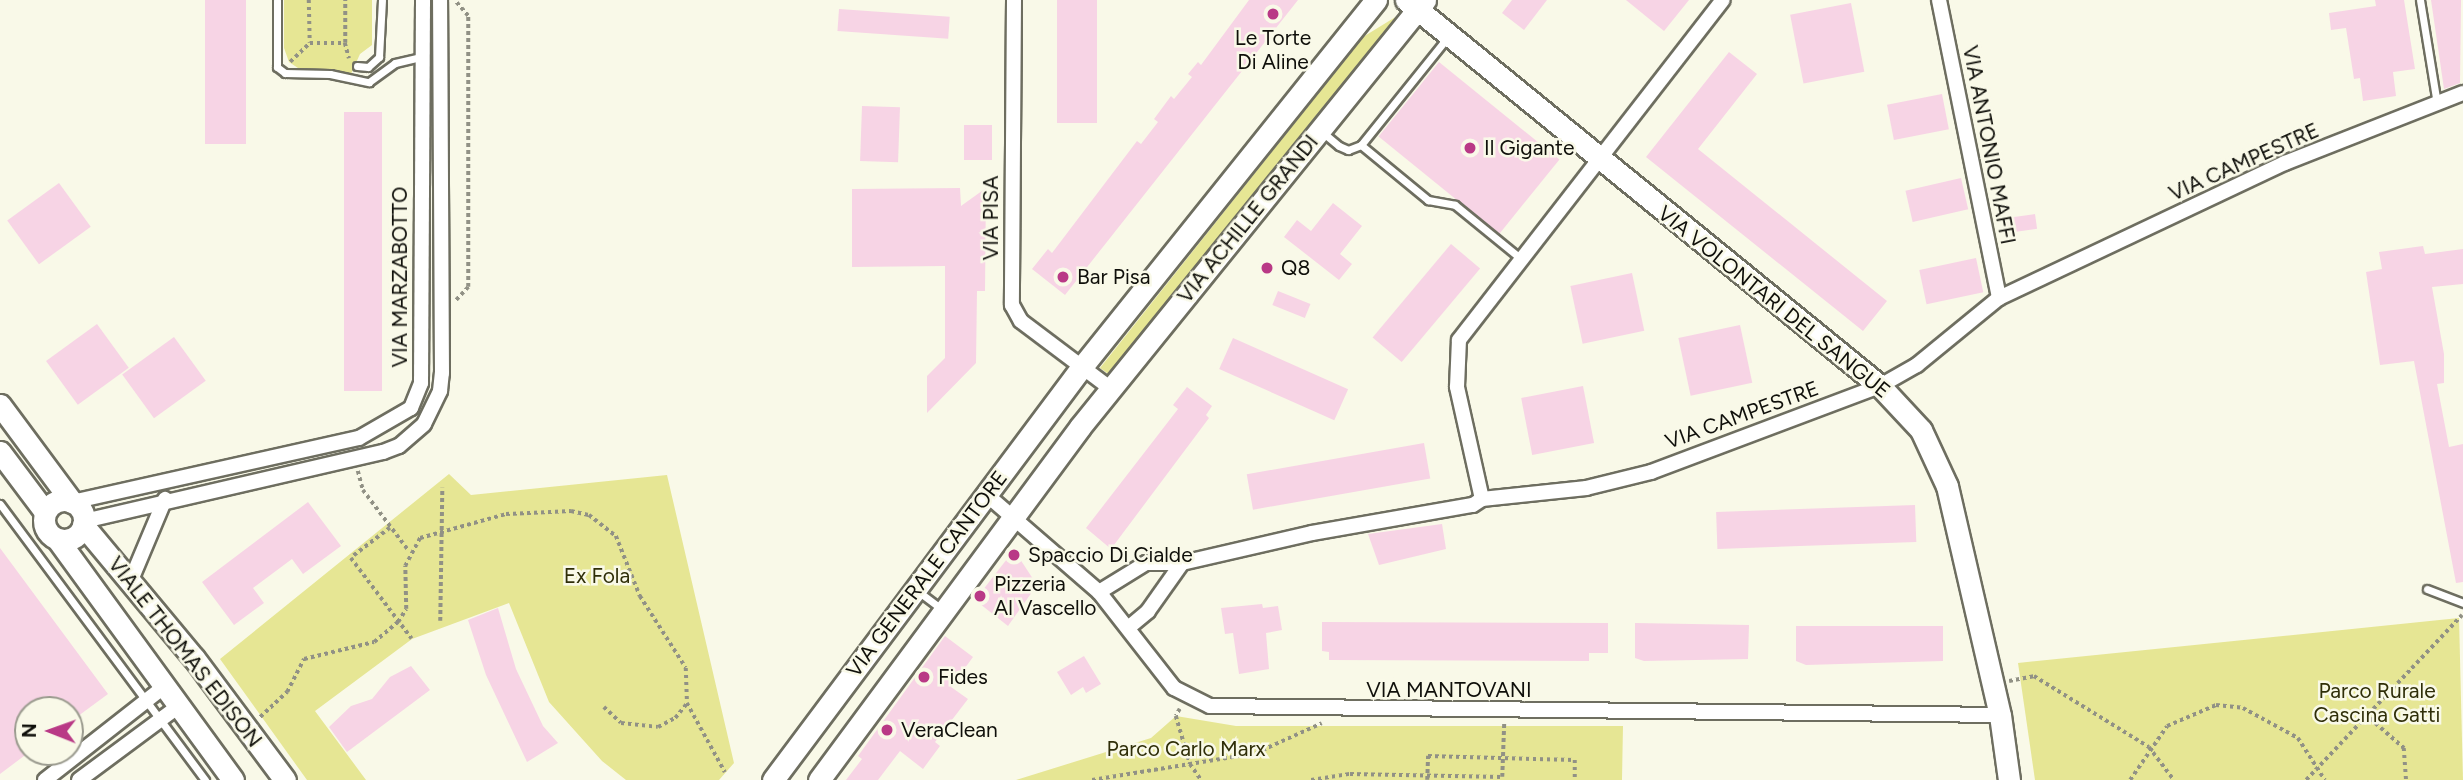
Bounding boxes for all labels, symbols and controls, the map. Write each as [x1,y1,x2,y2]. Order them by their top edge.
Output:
marker: Le Torte Di Aline [1265,6,1281,22]
place label: Le Torte Di Aline [1235,25,1311,75]
street label: VIA ANTONIO MAFFI [1957,43,2021,247]
street label: VIA CAMPESTRE [2165,118,2323,206]
street label: VIA ACHILLE GRANDI [1172,130,1324,308]
place label: Il Gigante [1484,135,1574,161]
marker: Il Gigante [1462,140,1478,156]
street label: VIA PISA [978,176,1004,260]
street label: VIA MARZABOTTO [387,187,413,367]
street label: VIA VOLONTARI DEL SANGUE [1653,200,1895,404]
place label: Q8 [1281,255,1310,281]
marker: Q8 [1259,260,1275,276]
place label: Bar Pisa [1077,264,1150,290]
marker: Bar Pisa [1055,269,1071,285]
street label: VIA CAMPESTRE [1662,376,1822,454]
street label: VIA GENERALE CANTORE [841,466,1013,682]
place label: Spaccio Di Cialde [1028,542,1193,568]
marker: Spaccio Di Cialde [1006,547,1022,563]
street label: VIALE THOMAS EDISON [103,552,267,752]
park label: Ex Fola [564,563,630,589]
place label: Pizzeria Al Vascello [994,571,1096,621]
marker: Pizzeria Al Vascello [972,588,988,604]
place label: Fides [938,664,988,690]
marker: Fides [916,669,932,685]
street label: VIA MANTOVANI [1366,677,1532,703]
park label: Parco Rurale Cascina Gatti [2314,678,2440,728]
north arrow [14,696,84,766]
place label: VeraClean [901,717,998,743]
marker: VeraClean [879,722,895,738]
text: N [18,723,41,738]
park label: Parco Carlo Marx [1107,736,1265,762]

